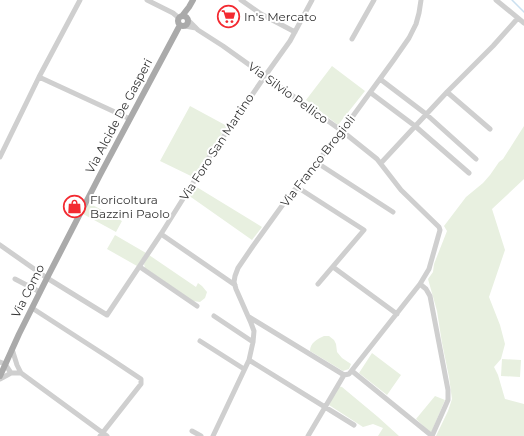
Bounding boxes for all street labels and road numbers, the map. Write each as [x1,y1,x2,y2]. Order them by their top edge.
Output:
street label: Via Alcide De Gasperi [82,56,155,176]
street label: Via Silvio Pellico [245,58,331,127]
street label: Via Foro San Martino [176,90,257,203]
street label: Via Franco Brogioli [277,112,358,210]
street label: Via Como [8,262,47,320]

